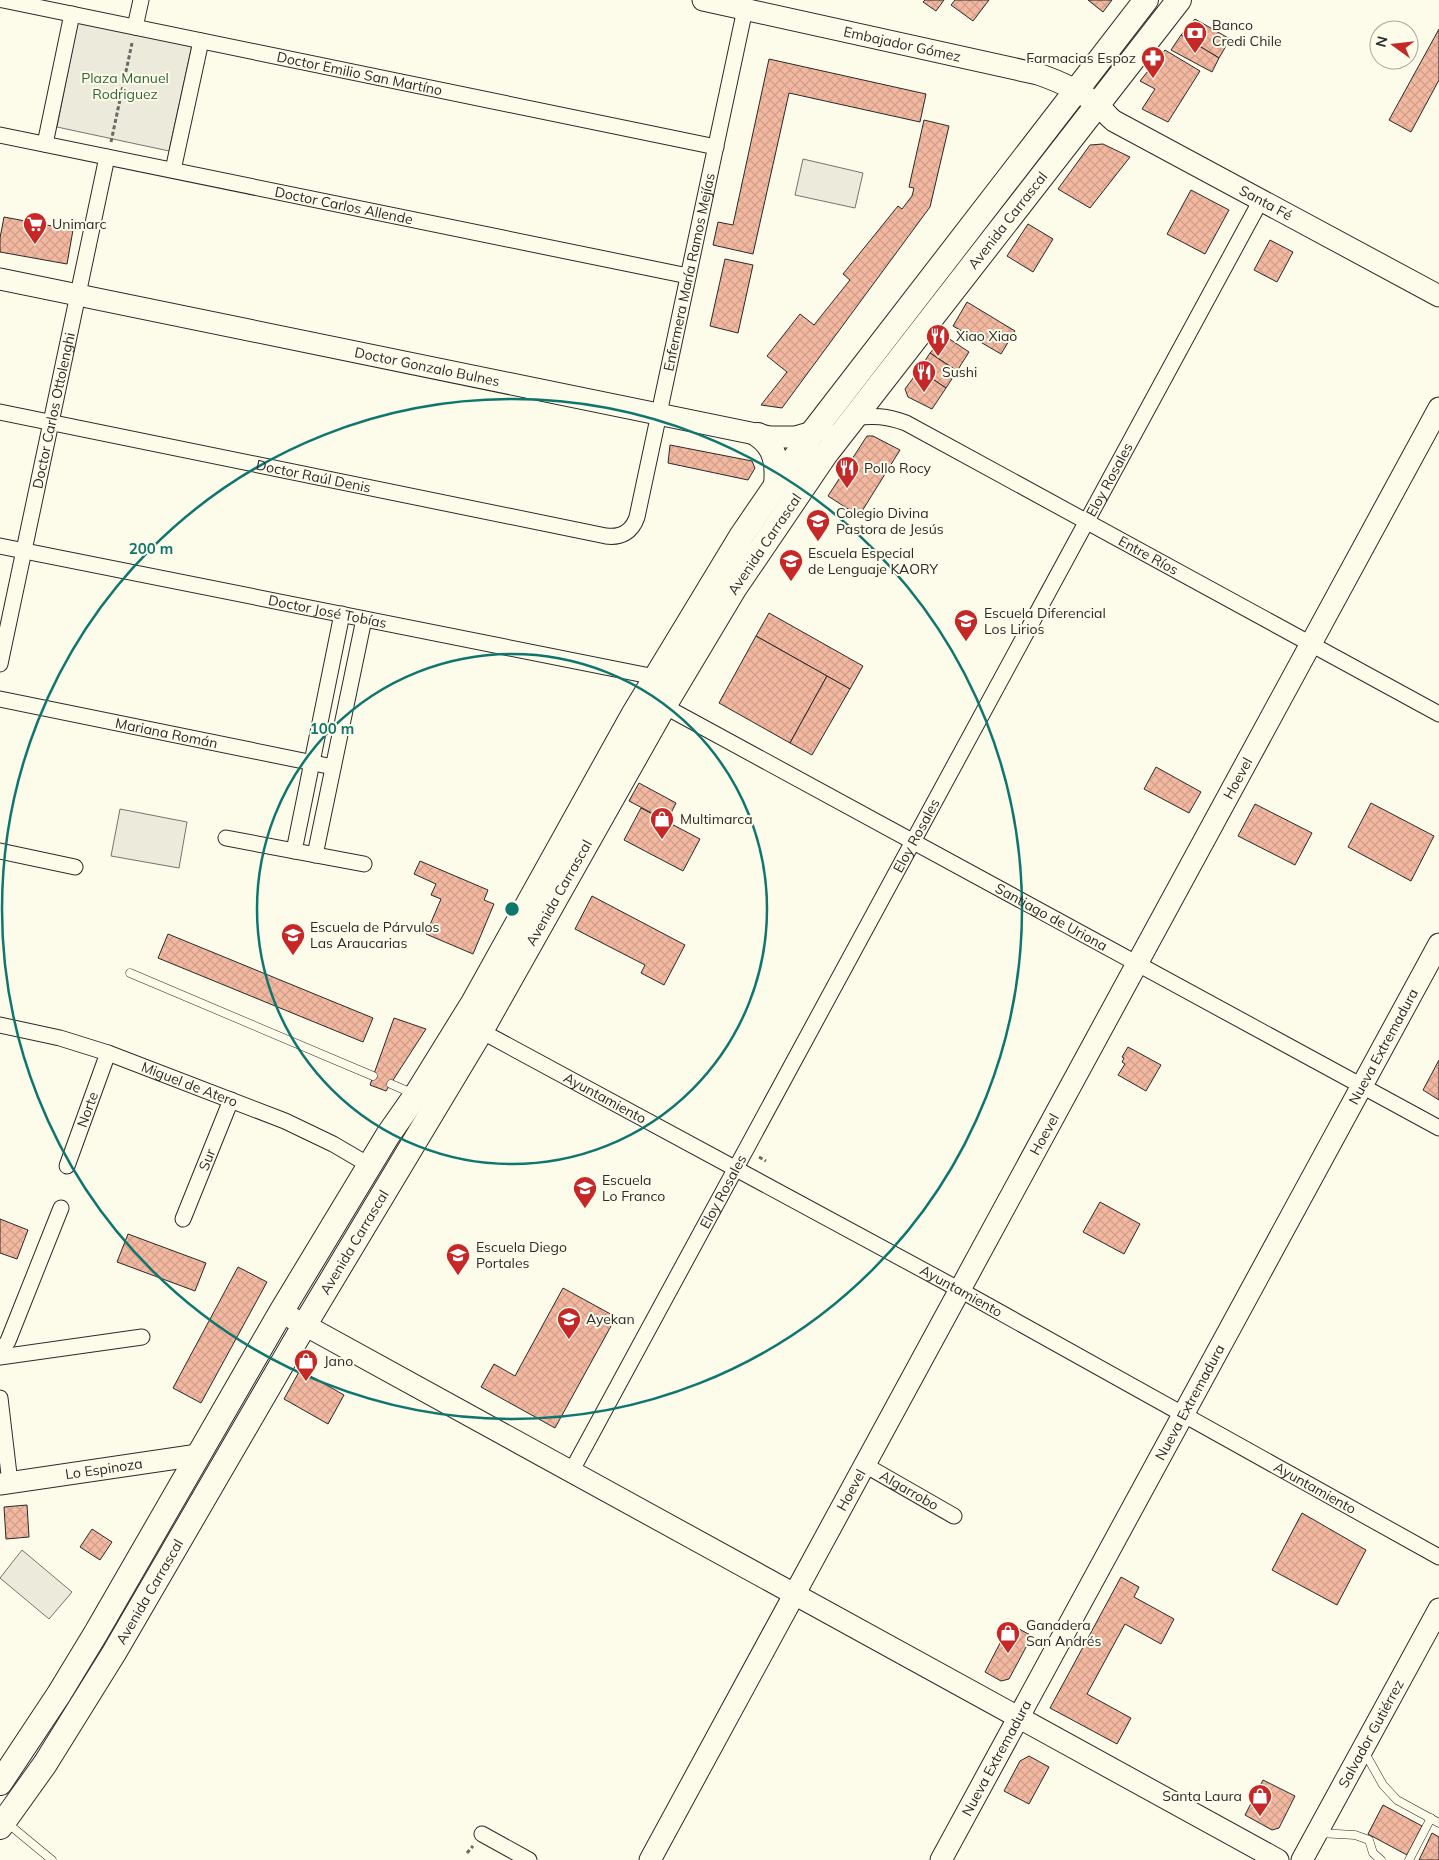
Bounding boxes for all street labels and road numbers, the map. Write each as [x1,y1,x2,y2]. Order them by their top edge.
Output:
street label: Embajador Gómez [842,22,963,66]
street label: Doctor Emilio San Martíno [275,48,444,99]
street label: Avenida Carrascal [964,168,1051,273]
street label: Enfermera María Ramos Mejías [659,171,719,373]
street label: Santa Fé [1236,181,1295,224]
street label: Doctor Carlos Allende [273,183,415,228]
street label: Doctor Carlos Ottolenghi [28,331,79,490]
street label: Doctor Gonzalo Bulnes [353,343,501,390]
street label: Eloy Rosales [1082,440,1137,520]
street label: Doctor Raúl Denis [255,456,373,497]
street label: Avenida Carrascal [724,490,805,598]
street label: Entre Ríos [1115,532,1182,579]
street label: Doctor José Tobías [267,591,388,632]
street label: Mariana Román [114,714,219,752]
street label: Hoevel [1219,754,1256,802]
street label: Eloy Rosales [889,795,944,876]
street label: Avenida Carrascal [522,837,596,949]
street label: Santiago de Uriona [992,879,1111,955]
street label: Nueva Extremadura [1345,985,1422,1108]
street label: Miguel de Atero [139,1058,240,1111]
street label: Ayuntamiento [561,1068,649,1128]
street label: Norte [73,1089,102,1130]
street label: Hoevel [1026,1110,1063,1158]
street label: Sur [194,1145,220,1173]
street label: Eloy Rosales [696,1151,750,1232]
street label: Avenida Carrascal [316,1187,393,1298]
street label: Ayuntamiento [917,1261,1006,1321]
street label: Nueva Extremadura [1151,1341,1229,1463]
street label: Lo Espinoza [64,1454,144,1483]
street label: Ayuntamiento [1271,1458,1359,1518]
street label: Hoevel [832,1466,870,1514]
street label: Algarrobo [877,1466,942,1514]
street label: Avenida Carrascal [112,1536,187,1648]
street label: Salvador Gutiérrez [1334,1676,1408,1791]
street label: Nueva Extremadura [958,1697,1035,1819]

